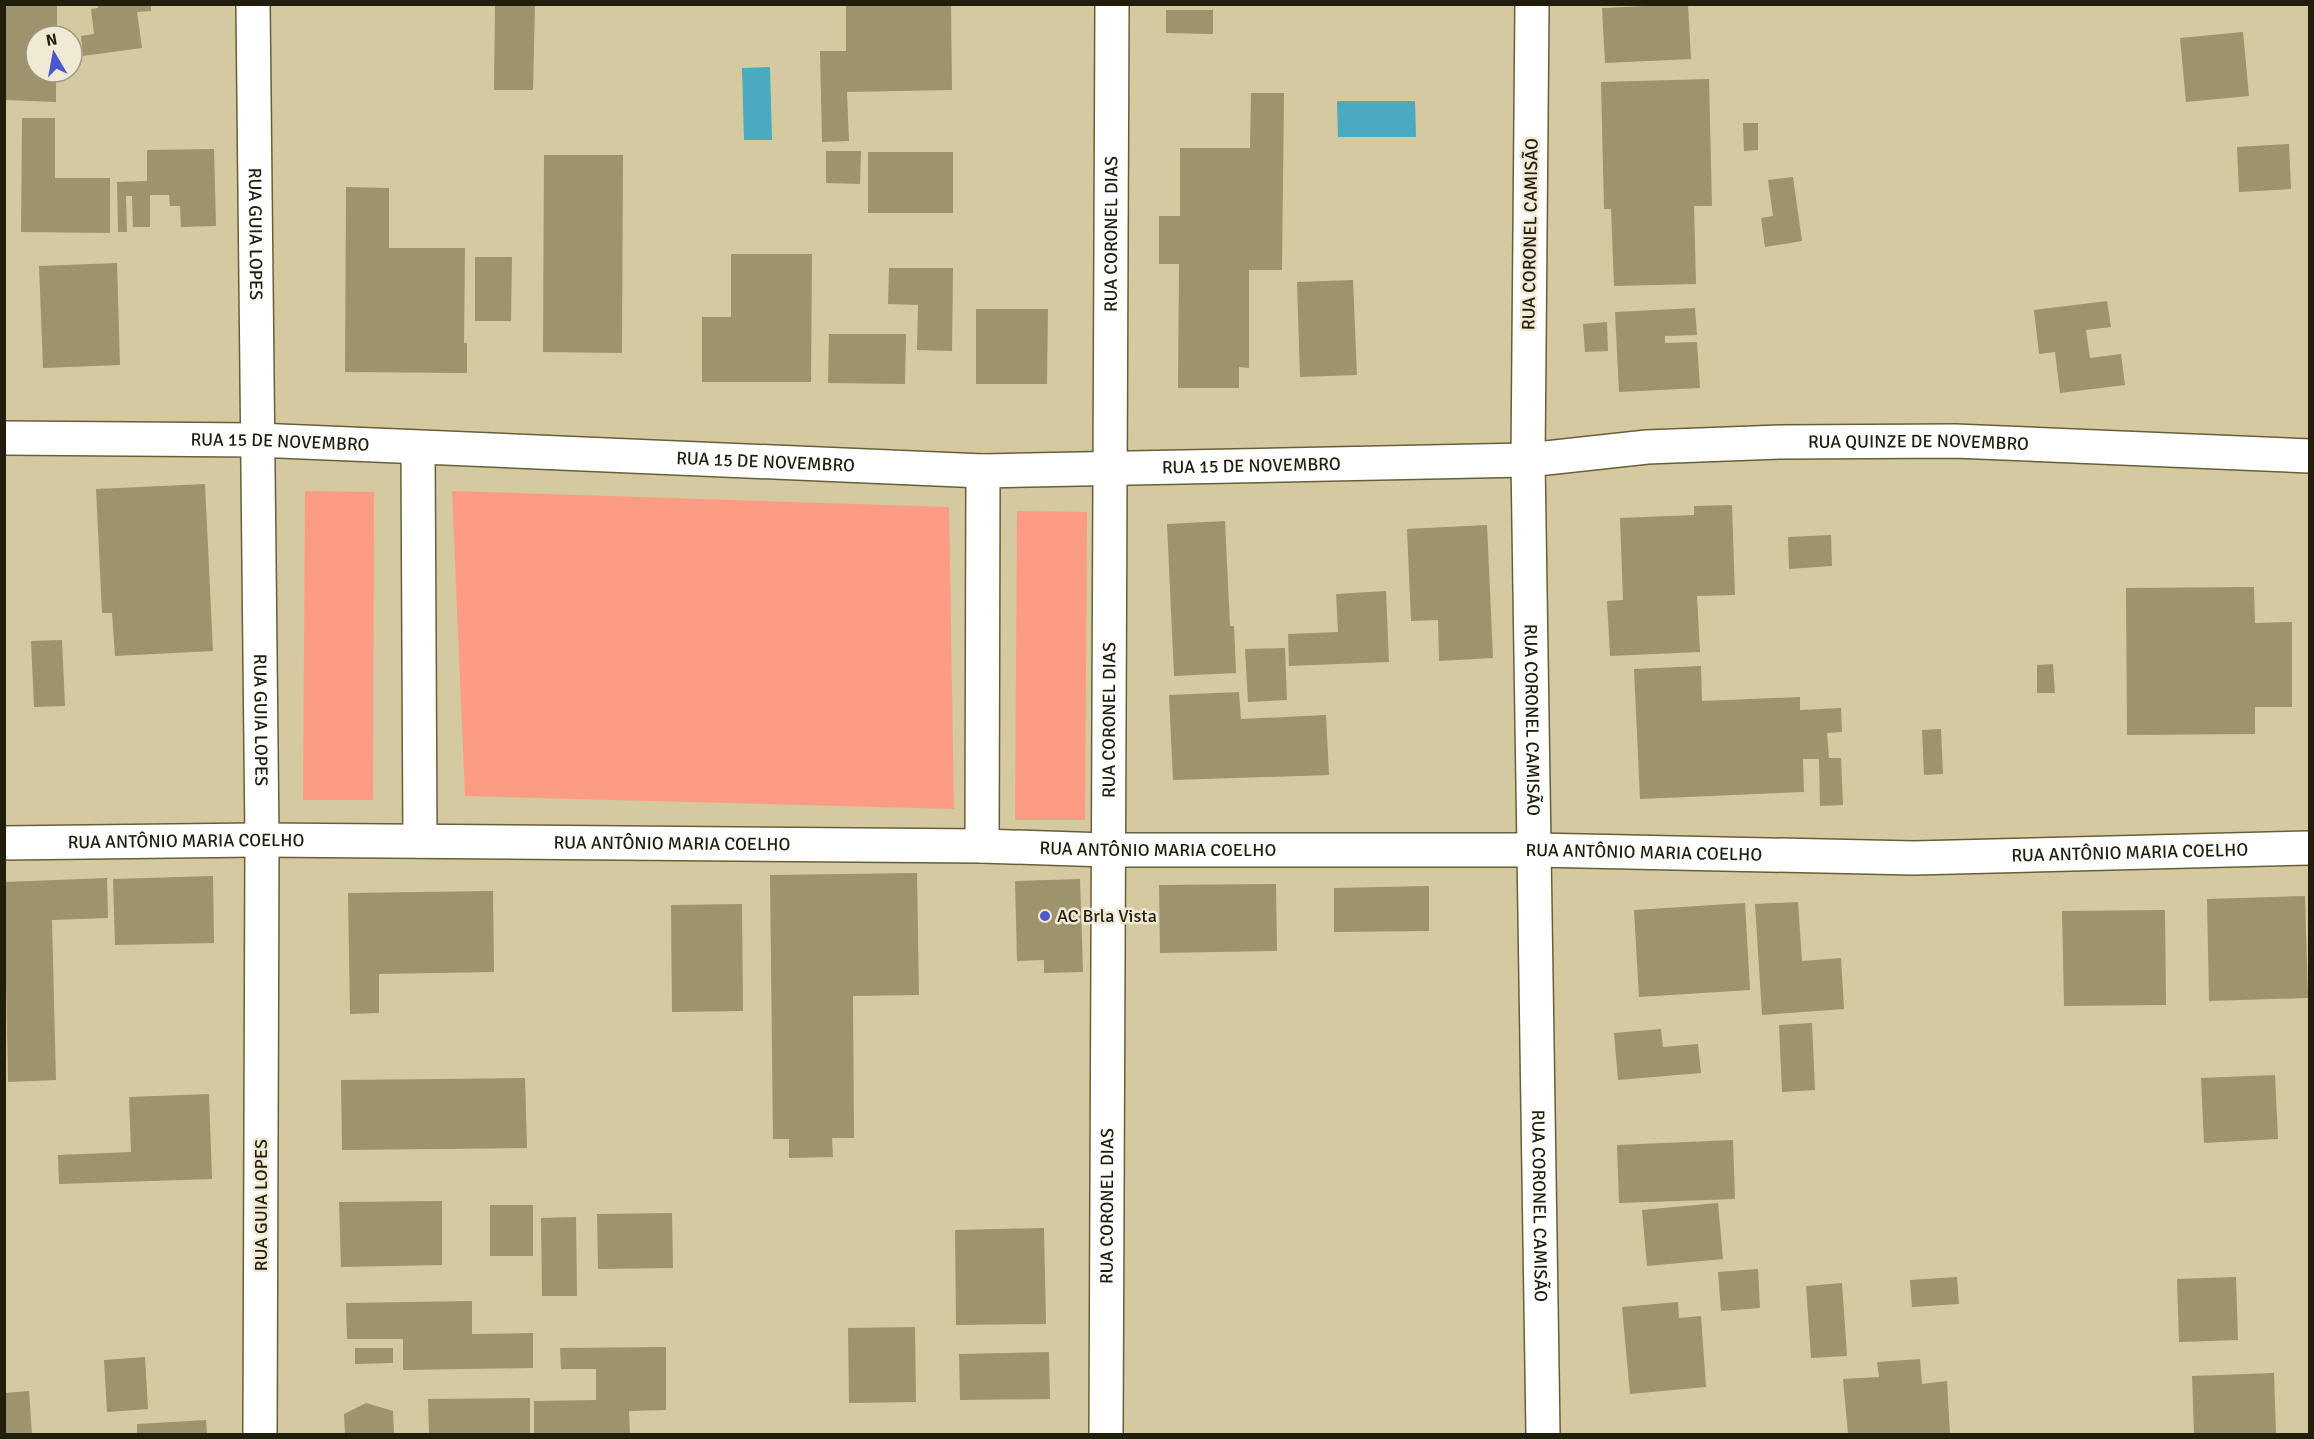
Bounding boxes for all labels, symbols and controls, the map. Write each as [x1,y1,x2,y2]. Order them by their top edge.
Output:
north arrow [24,24,84,84]
text: N [44,29,59,51]
street label: RUA CORONEL CAMISÃO [1517,138,1543,330]
street label: RUA CORONEL DIAS [1100,156,1122,312]
street label: RUA GUIA LOPES [244,168,267,300]
street label: RUA 15 DE NOVEMBRO [191,428,370,456]
street label: RUA QUINZE DE NOVEMBRO [1808,430,2029,455]
street label: RUA 15 DE NOVEMBRO [676,447,855,477]
street label: RUA 15 DE NOVEMBRO [1162,453,1341,478]
street label: RUA CORONEL CAMISÃO [1520,624,1544,816]
street label: RUA CORONEL DIAS [1098,642,1120,798]
street label: RUA GUIA LOPES [249,654,272,786]
street label: RUA ANTÔNIO MARIA COELHO [67,829,304,853]
street label: RUA ANTÔNIO MARIA COELHO [553,831,790,855]
street label: RUA ANTÔNIO MARIA COELHO [1039,837,1276,861]
street label: RUA ANTÔNIO MARIA COELHO [1525,839,1762,866]
street label: RUA ANTÔNIO MARIA COELHO [2011,839,2248,867]
place label: AC Brla Vista [1057,905,1157,927]
marker: AC Brla Vista [1038,909,1052,923]
street label: RUA CORONEL CAMISÃO [1527,1110,1552,1302]
street label: RUA CORONEL DIAS [1096,1128,1118,1284]
street label: RUA GUIA LOPES [250,1139,272,1271]

